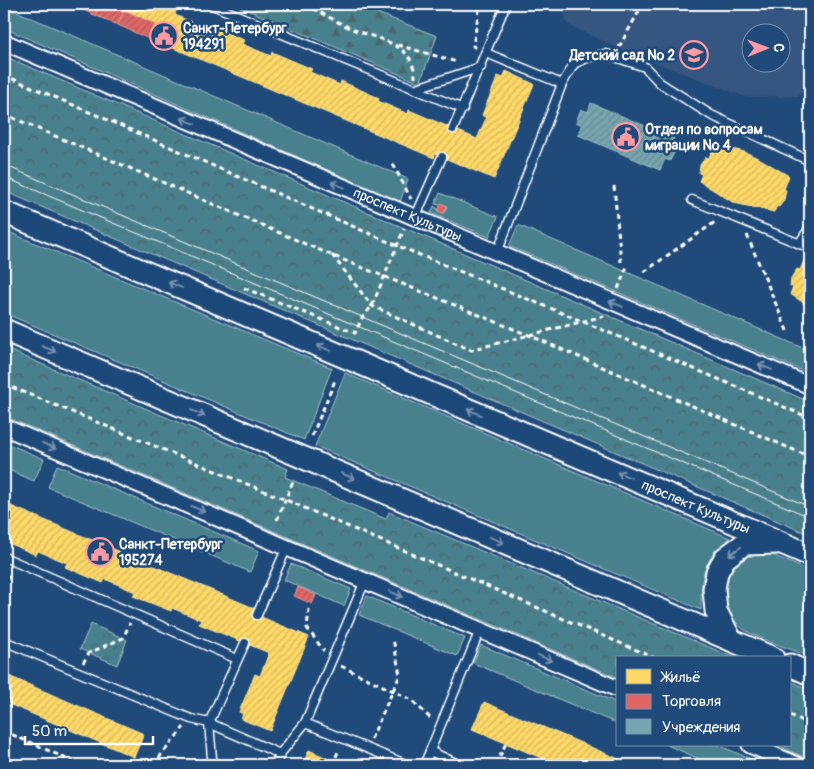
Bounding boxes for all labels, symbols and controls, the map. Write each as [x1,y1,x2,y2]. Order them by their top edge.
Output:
place label: Санкт-Петербург 194291 [183,20,287,53]
public building icon: Санкт-Петербург 194291 [149,21,179,51]
north arrow [742,22,792,72]
school or university icon: Детский сад № 2 [679,40,709,70]
text: С [770,43,787,53]
place label: Детский сад № 2 [568,47,675,64]
one-way arrow [181,116,196,126]
place label: Отдел по вопросам миграции № 4 [645,121,763,154]
public building icon: Отдел по вопросам миграции № 4 [611,122,641,152]
one-way arrow [331,180,346,189]
street label: проспект Культуры [351,184,465,245]
one-way arrow [168,280,183,289]
one-way arrow [609,298,624,308]
one-way arrow [317,343,332,352]
one-way arrow [41,344,56,354]
one-way arrow [758,362,773,372]
one-way arrow [467,406,482,416]
one-way arrow [190,408,205,418]
one-way arrow [41,441,56,451]
one-way arrow [617,470,632,480]
one-way arrow [340,473,355,482]
street label: проспект Культуры [639,476,753,537]
one-way arrow [190,505,205,514]
place label: Санкт-Петербург 195274 [119,536,223,569]
one-way arrow [489,536,504,545]
public building icon: Санкт-Петербург 195274 [85,537,115,567]
one-way arrow [728,546,742,556]
one-way arrow [388,589,403,599]
one-way arrow [537,653,552,663]
legend [616,656,792,746]
text: Жильё [660,668,701,687]
text: Торговля [662,692,721,711]
scale bar [25,714,152,746]
text: Учреждения [662,718,740,737]
text: 50 m [32,722,67,741]

